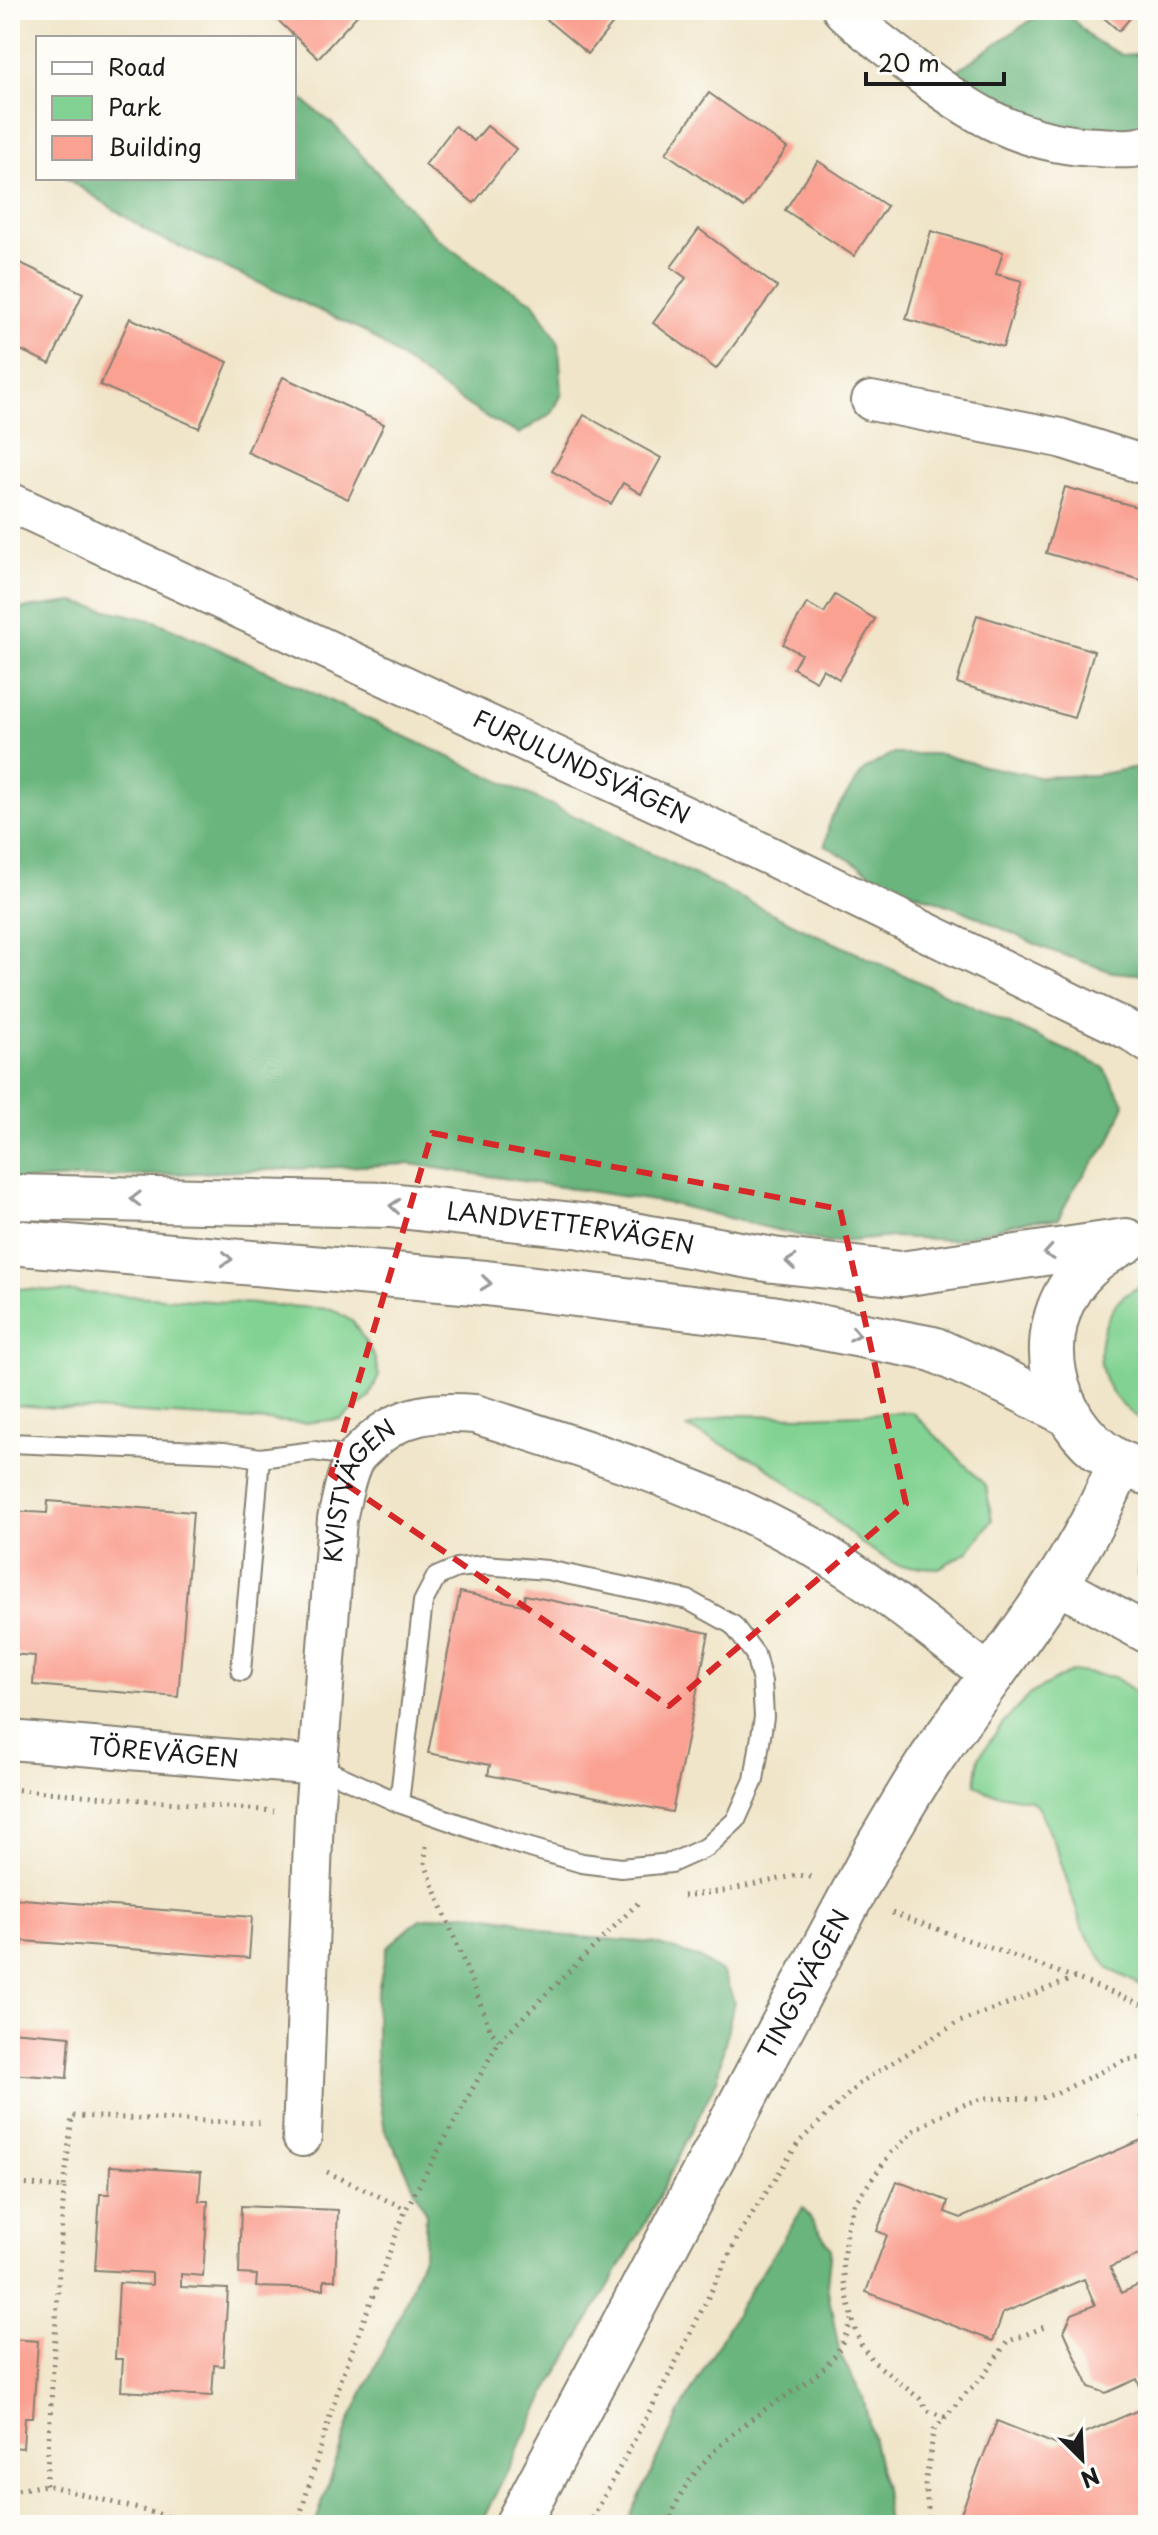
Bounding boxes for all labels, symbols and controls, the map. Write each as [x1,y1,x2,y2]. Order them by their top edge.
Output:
legend [36,36,296,180]
scale bar [866,36,1004,86]
text: 20 m [878,44,940,80]
text: Road [108,48,166,84]
text: Park [108,88,162,124]
text: Building [108,128,202,164]
street label: FURULUNDSVÄGEN [468,700,697,832]
one-way arrow [129,1190,142,1208]
street label: LANDVETTERVÄGEN [445,1191,697,1262]
one-way arrow [389,1197,402,1214]
one-way arrow [1042,1244,1056,1261]
one-way arrow [221,1251,234,1268]
one-way arrow [784,1254,797,1271]
one-way arrow [480,1275,493,1292]
one-way arrow [847,1325,861,1342]
street label: KVISTVÄGEN [314,1409,402,1564]
street label: TÖREVÄGEN [87,1727,240,1775]
street label: TINGSVÄGEN [748,1902,857,2065]
north arrow [1042,2419,1122,2499]
text: N [1076,2460,1105,2497]

